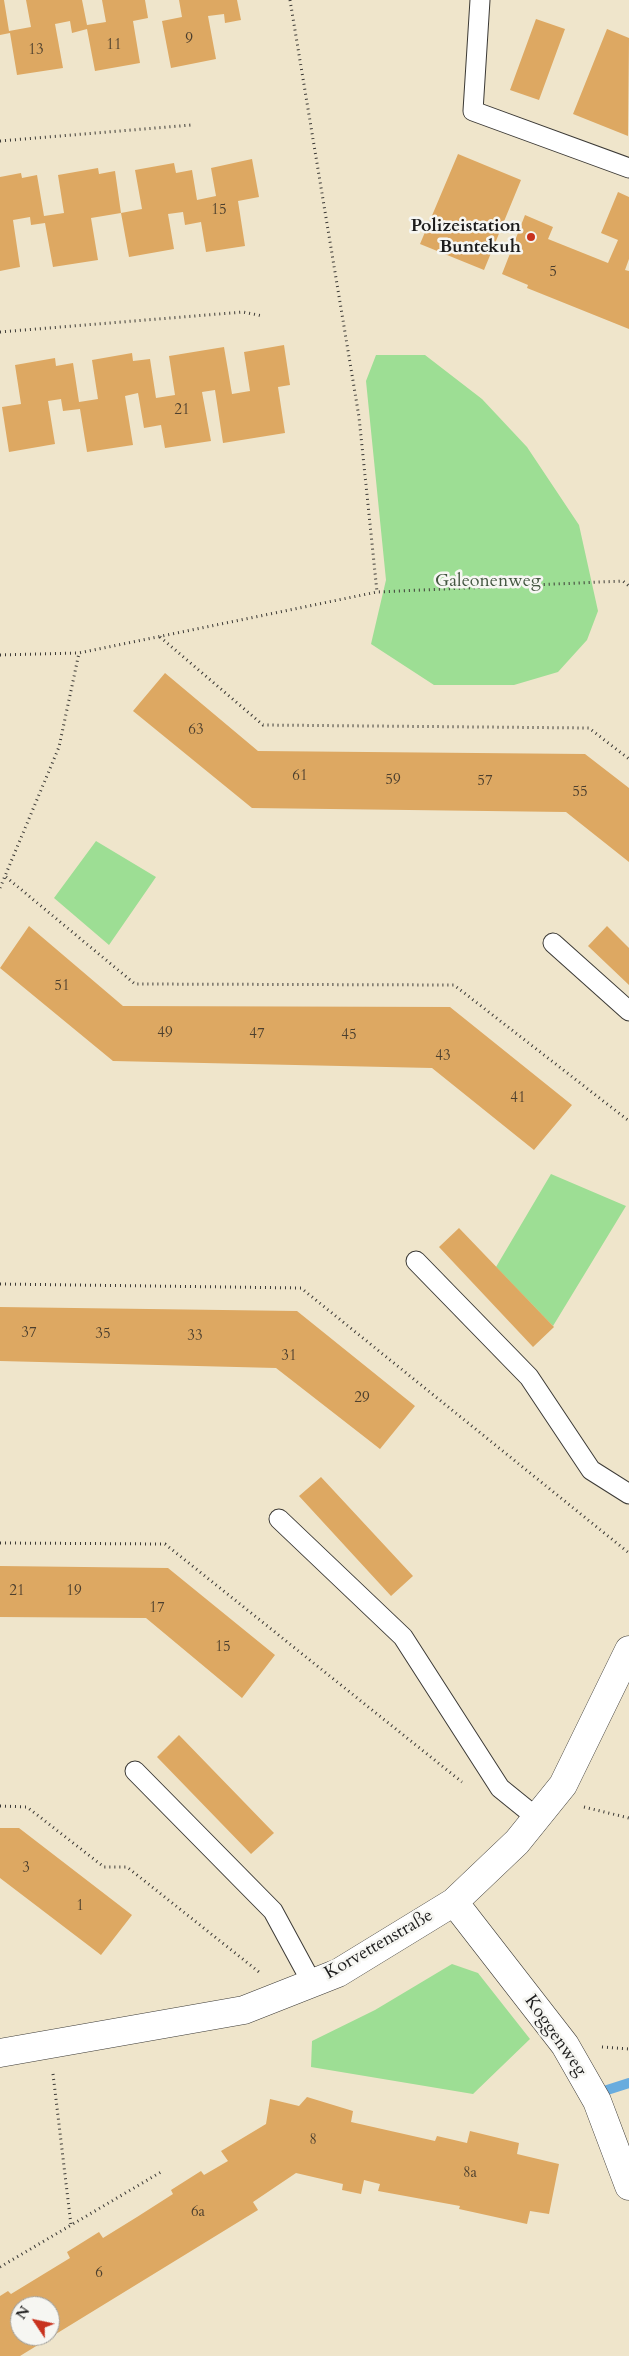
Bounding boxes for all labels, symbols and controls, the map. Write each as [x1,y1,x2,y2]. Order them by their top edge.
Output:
house number: 9 [185,31,193,49]
house number: 11 [106,37,122,55]
house number: 13 [28,42,44,60]
house number: 15 [211,202,227,220]
place label: Polizeistation Buntekuh [411,216,521,258]
marker: Polizeistation Buntekuh [525,231,537,243]
house number: 5 [549,264,557,282]
house number: 21 [174,402,190,420]
park label: Galeonenweg [435,571,541,593]
house number: 63 [188,722,204,740]
house number: 61 [292,768,308,786]
house number: 59 [385,772,401,790]
house number: 57 [477,773,493,791]
house number: 55 [572,784,588,802]
house number: 51 [54,978,70,996]
house number: 49 [157,1025,173,1043]
house number: 47 [249,1026,265,1044]
house number: 45 [341,1027,357,1045]
house number: 43 [435,1048,451,1066]
house number: 41 [510,1090,526,1108]
house number: 37 [21,1325,37,1343]
house number: 35 [95,1326,111,1344]
house number: 33 [187,1328,203,1346]
house number: 31 [281,1348,297,1366]
house number: 29 [354,1390,370,1408]
house number: 21 [9,1583,25,1601]
house number: 19 [66,1583,82,1601]
house number: 17 [149,1600,165,1618]
house number: 15 [215,1639,231,1657]
house number: 3 [22,1860,30,1878]
house number: 1 [76,1898,84,1916]
street label: Korvettenstraße [321,1905,437,1985]
street label: Koggenweg [519,1991,591,2081]
house number: 8 [309,2132,317,2150]
house number: 8a [463,2165,477,2183]
house number: 6a [191,2204,205,2222]
house number: 6 [95,2265,103,2283]
north arrow [10,2296,60,2346]
text: N [12,2303,34,2323]

